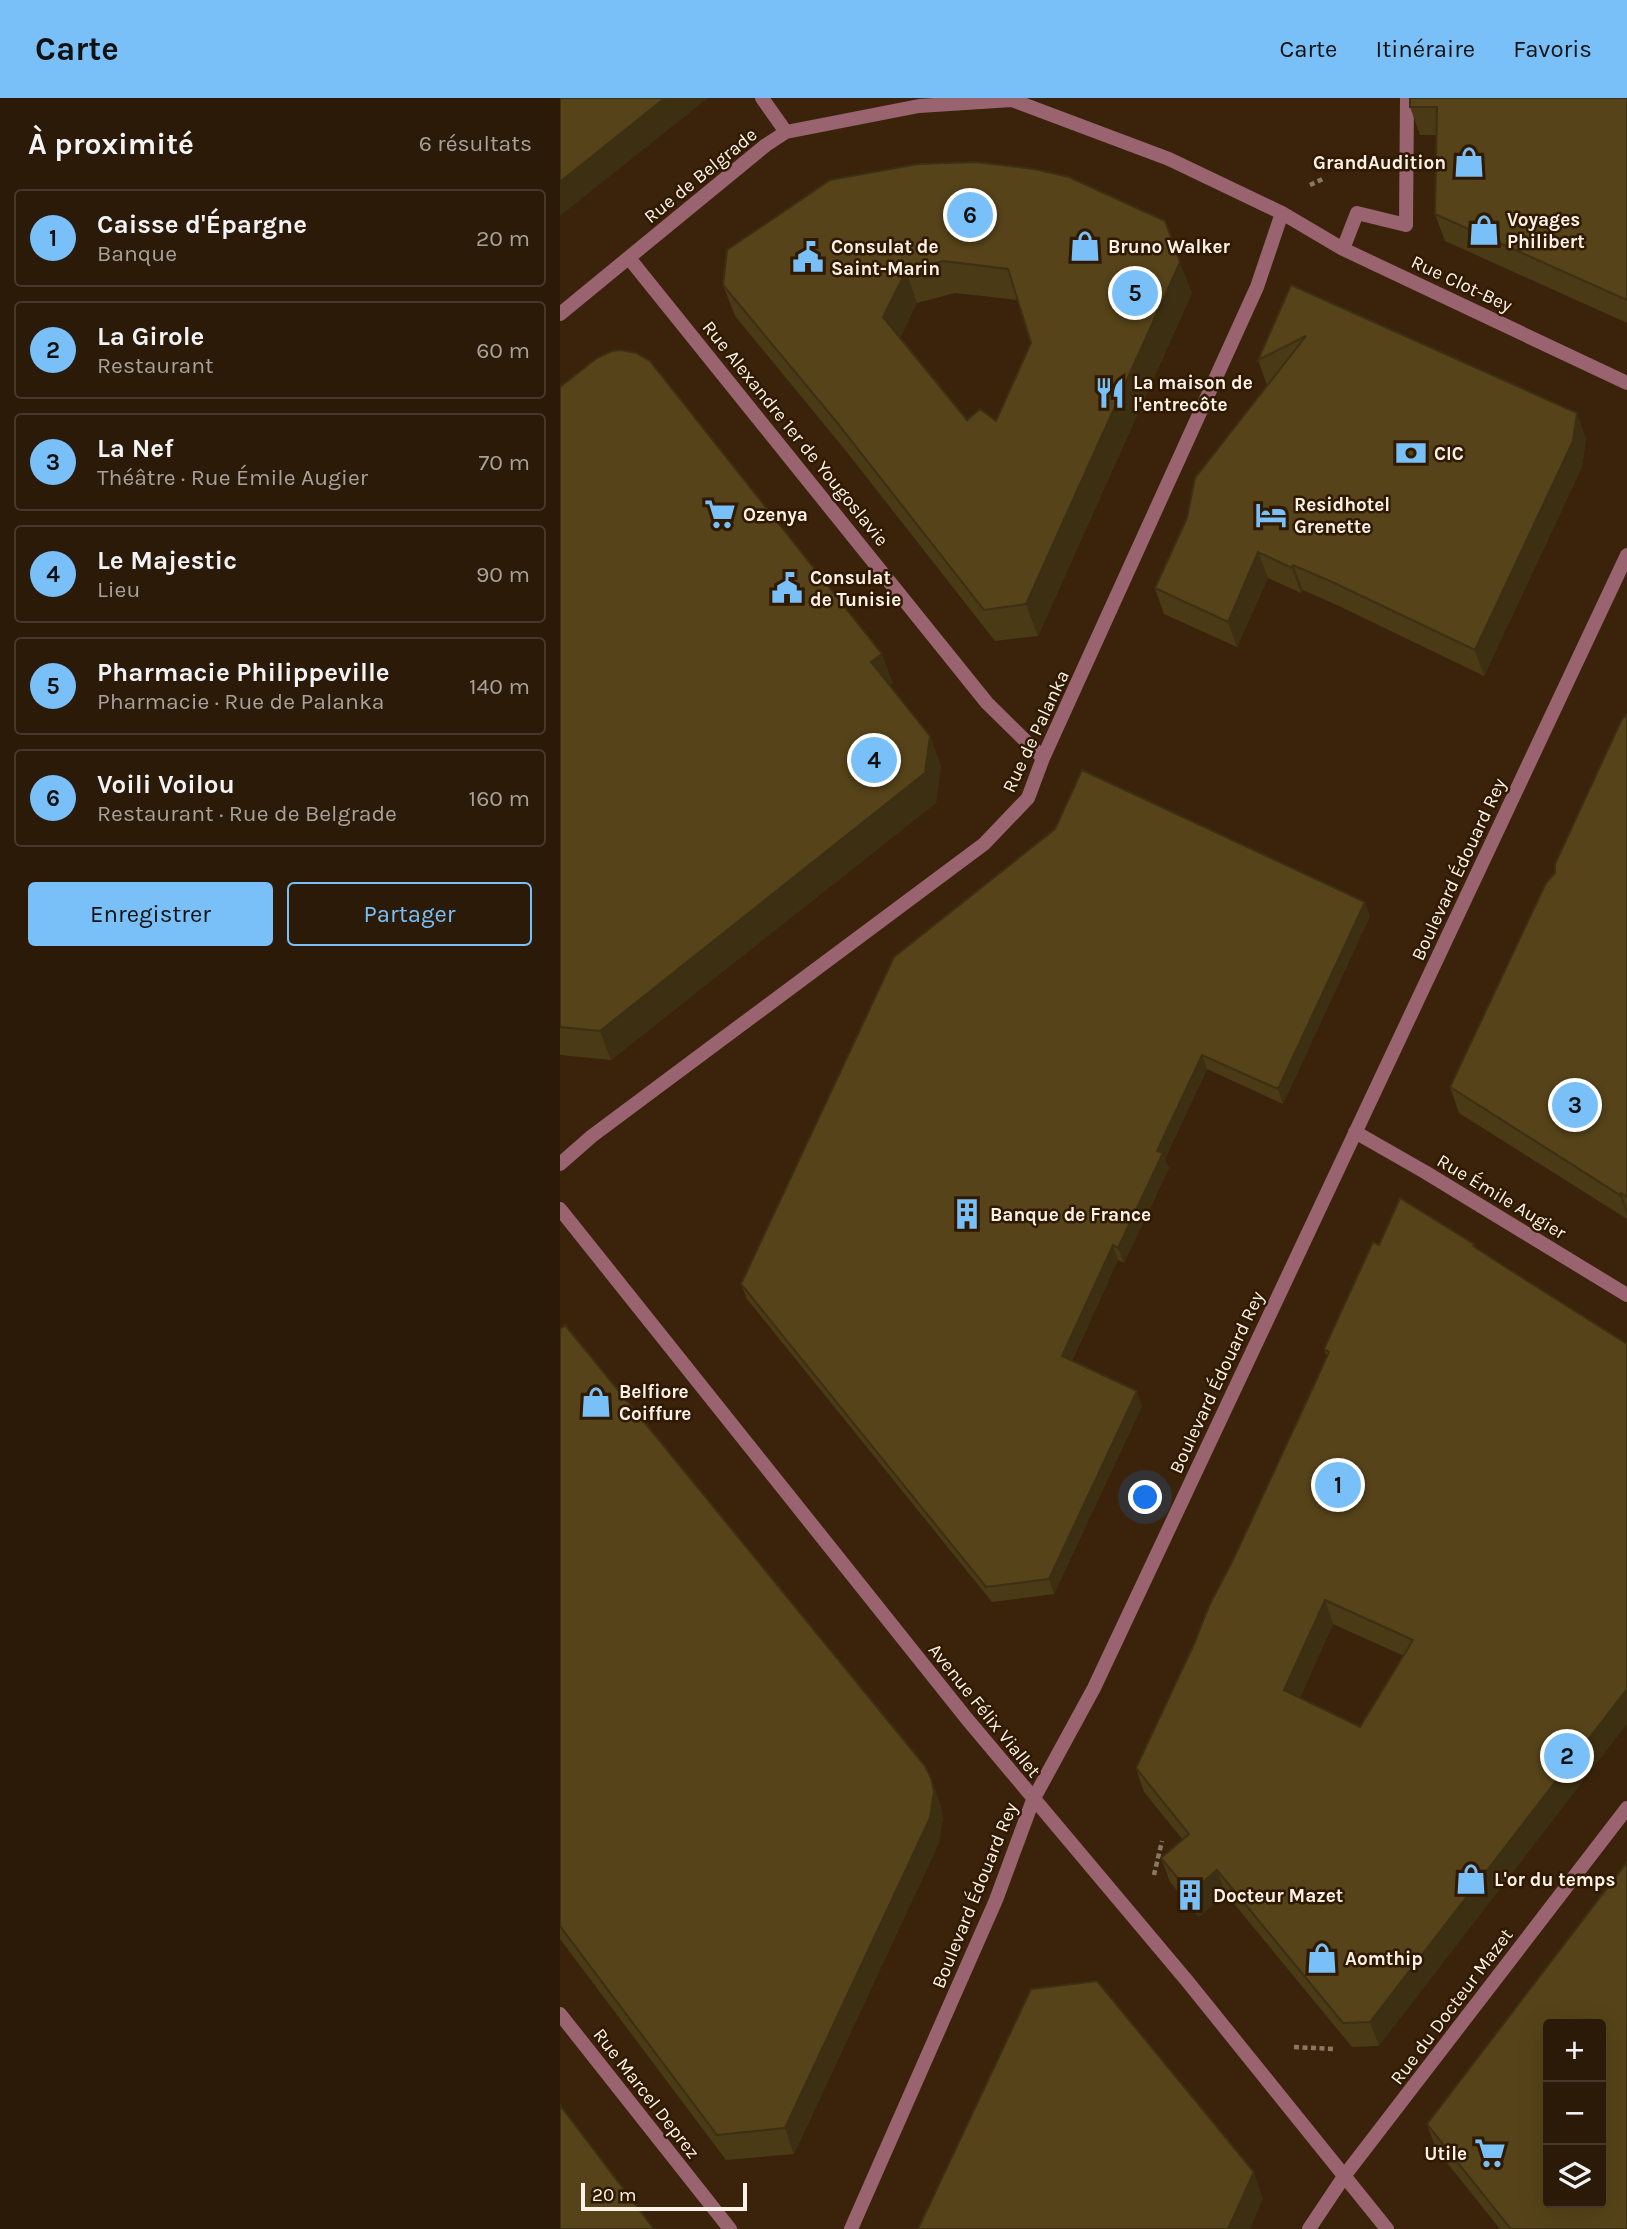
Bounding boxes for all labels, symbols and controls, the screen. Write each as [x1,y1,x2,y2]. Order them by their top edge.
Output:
text: Carte [35,30,119,68]
text: Carte [1279,35,1337,63]
text: Itinéraire [1375,35,1475,63]
text: Favoris [1513,35,1592,63]
street label: Rue de Belgrade [640,124,762,228]
text: À proximité [28,126,194,162]
text: 6 résultats [419,130,532,157]
shop icon: GrandAudition [1452,145,1486,179]
place label: GrandAudition [1313,152,1446,174]
pin: 6 [947,189,993,241]
text: Caisse d'Épargne [97,209,307,240]
place label: Voyages Philibert [1507,209,1585,253]
shop icon: Voyages Philibert [1467,213,1501,247]
text: 1 [49,225,57,252]
text: 20 m [476,225,530,252]
shop icon: Bruno Walker [1068,229,1102,263]
place label: Consulat de Saint-Marin [831,236,940,280]
place label: Bruno Walker [1108,236,1231,258]
text: Banque [97,240,177,267]
public building icon: Consulat de Saint-Marin [791,240,825,274]
street label: Rue Clot-Bey [1408,251,1516,317]
pin: 5 [1112,267,1158,319]
street label: Rue Alexandre 1er de Yougoslavie [698,317,893,551]
text: La Girole [97,321,204,352]
text: 2 [46,337,60,364]
text: 60 m [476,337,530,364]
text: Restaurant [97,352,214,379]
place label: La maison de l'entrecôte [1133,372,1253,416]
restaurant icon: La maison de l'entrecôte [1093,376,1127,410]
text: La Nef [97,433,174,464]
bank icon: CIC [1394,436,1428,470]
place label: CIC [1434,443,1464,465]
text: 3 [46,449,60,476]
text: 70 m [479,449,530,476]
text: Théâtre · Rue Émile Augier [97,464,368,491]
place label: Residhotel Grenette [1294,494,1390,538]
supermarket icon: Ozenya [703,497,737,531]
hotel icon: Residhotel Grenette [1254,498,1288,532]
place label: Ozenya [743,504,808,526]
text: Le Majestic [97,545,237,576]
text: 4 [46,561,60,588]
text: 90 m [476,561,530,588]
place label: Consulat de Tunisie [810,567,901,611]
public building icon: Consulat de Tunisie [770,571,804,605]
text: Lieu [97,576,140,603]
text: Pharmacie Philippeville [97,657,390,688]
street label: Rue de Palanka [998,667,1074,796]
text: 5 [46,673,60,700]
text: 140 m [469,673,530,700]
text: Pharmacie · Rue de Palanka [97,688,385,715]
pin: 4 [851,734,897,786]
text: Voili Voilou [97,769,235,800]
street label: Boulevard Édouard Rey [1406,774,1511,964]
text: 6 [46,785,60,812]
text: 160 m [469,785,530,812]
text: Restaurant · Rue de Belgrade [97,800,397,827]
button: Enregistrer [28,882,273,946]
button: Partager [287,882,532,946]
pin: 3 [1552,1079,1598,1131]
street label: Rue Émile Augier [1433,1149,1571,1244]
building icon: Banque de France [950,1197,984,1231]
place label: Banque de France [990,1204,1151,1226]
street label: Boulevard Édouard Rey [1164,1287,1269,1477]
place label: Belfiore Coiffure [619,1381,691,1425]
shop icon: Belfiore Coiffure [579,1385,613,1419]
pin: 1 [1315,1459,1361,1511]
your location [1128,1480,1162,1514]
street label: Avenue Félix Viallet [924,1639,1045,1782]
pin: 2 [1544,1730,1590,1782]
street label: Boulevard Édouard Rey [927,1799,1022,1992]
shop icon: L'or du temps [1454,1862,1488,1896]
place label: L'or du temps [1494,1869,1615,1891]
building icon: Docteur Mazet [1173,1878,1207,1912]
place label: Docteur Mazet [1213,1885,1343,1907]
street label: Rue du Docteur Mazet [1386,1924,1518,2089]
shop icon: Aomthip [1305,1941,1339,1975]
place label: Aomthip [1345,1948,1423,1970]
map controls [1543,2019,1606,2208]
button: + [1543,2019,1606,2082]
street label: Rue Marcel Deprez [589,2024,704,2163]
button: − [1543,2082,1606,2145]
supermarket icon: Utile [1473,2136,1507,2170]
place label: Utile [1424,2143,1467,2165]
button: layers [1543,2145,1606,2208]
scale bar [581,2180,747,2212]
text: 20 m [592,2184,637,2206]

